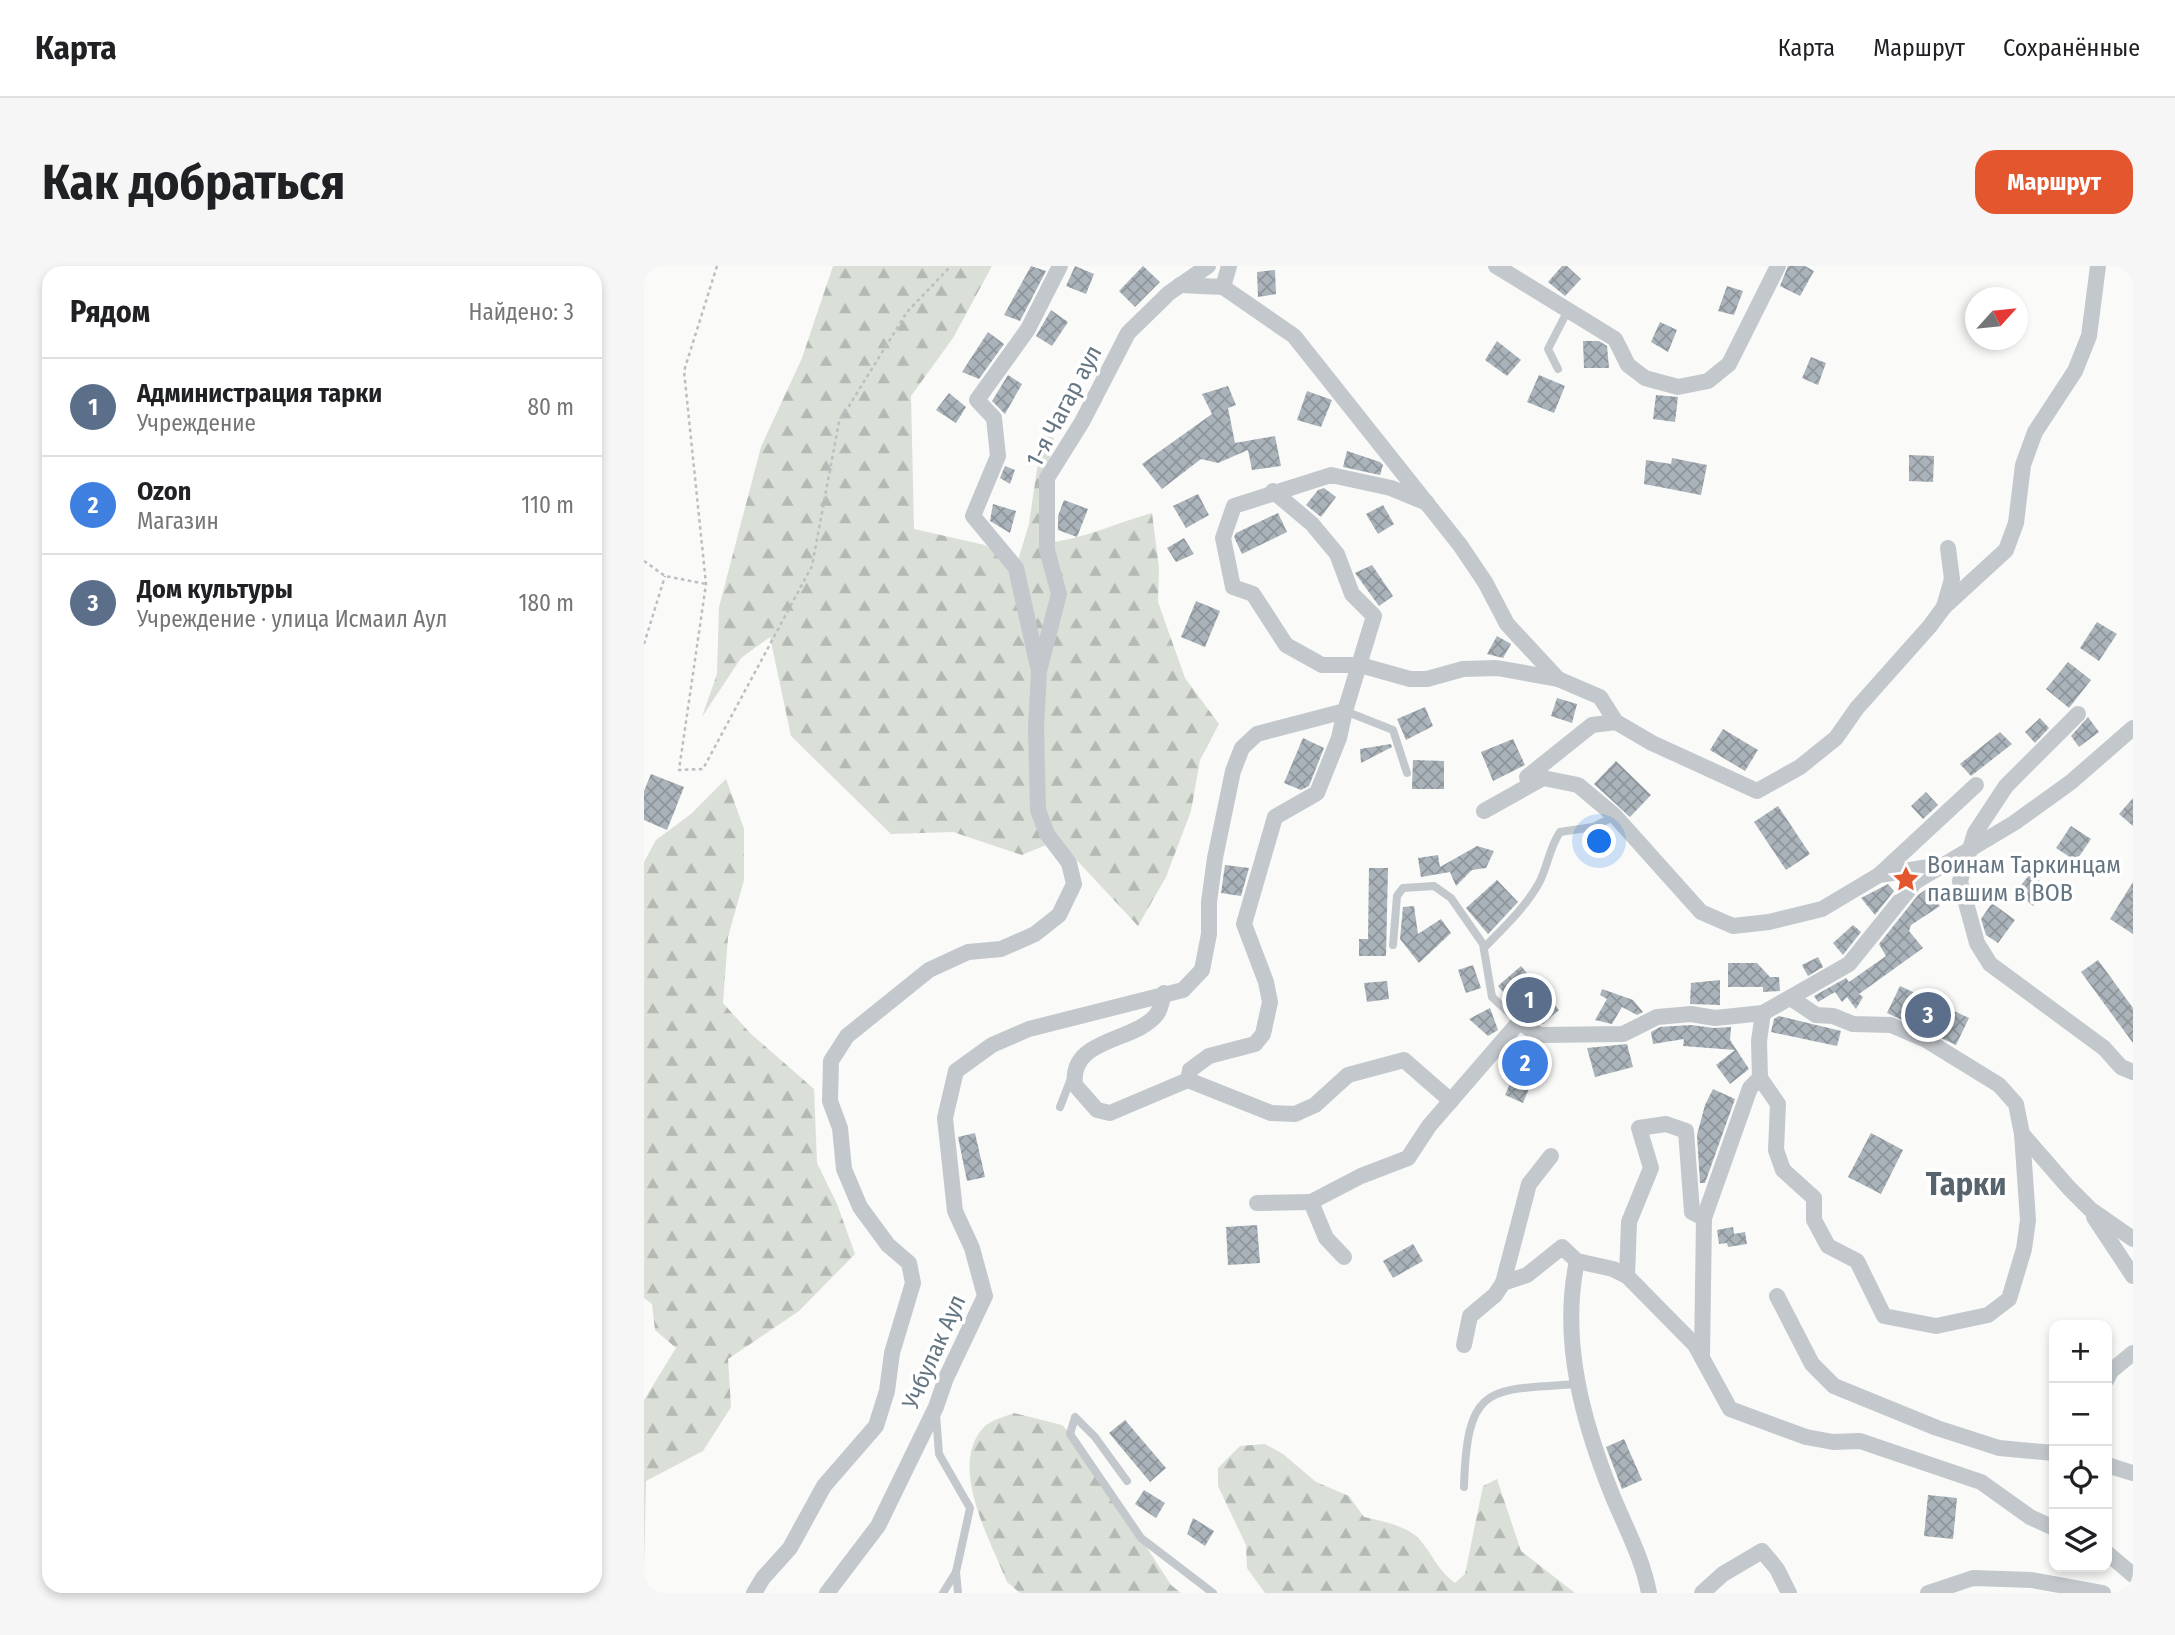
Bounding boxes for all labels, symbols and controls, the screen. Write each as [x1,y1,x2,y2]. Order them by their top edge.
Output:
text: Карта [35,28,117,68]
text: Карта [1778,34,1835,62]
text: Маршрут [1873,34,1965,62]
text: Сохранённые [2003,34,2140,62]
button: Маршрут [1975,150,2133,214]
text: Как добраться [42,153,345,212]
north arrow [1965,287,2028,350]
text: Рядом [70,294,150,330]
text: Найдено: 3 [469,298,574,326]
street label: 1-я Чагар аул [1020,341,1108,471]
text: Администрация тарки [137,378,382,409]
text: 1 [88,393,98,421]
text: 80 m [527,393,574,421]
text: Учреждение [137,409,256,437]
text: Ozon [137,476,191,507]
text: 2 [88,491,98,519]
text: 110 m [521,491,574,519]
text: Магазин [137,507,219,535]
text: Дом культуры [137,574,293,605]
text: 3 [88,589,98,617]
text: 180 m [518,589,574,617]
text: Учреждение · улица Исмаил Аул [137,605,447,633]
your location [1582,824,1616,858]
place label: Воинам Таркинцам павшим в ВОВ [1927,851,2121,907]
place icon: Воинам Таркинцам павшим в ВОВ [1891,864,1921,894]
pin: 1 [1506,974,1552,1026]
pin: 3 [1905,989,1951,1041]
pin: 2 [1502,1037,1548,1089]
district label: Тарки [1926,1165,2006,1203]
street label: Учбулак Аул [896,1291,972,1414]
map controls [2049,1320,2112,1572]
button: + [2049,1320,2112,1383]
button: − [2049,1383,2112,1446]
button: locate [2049,1446,2112,1509]
button: layers [2049,1509,2112,1572]

